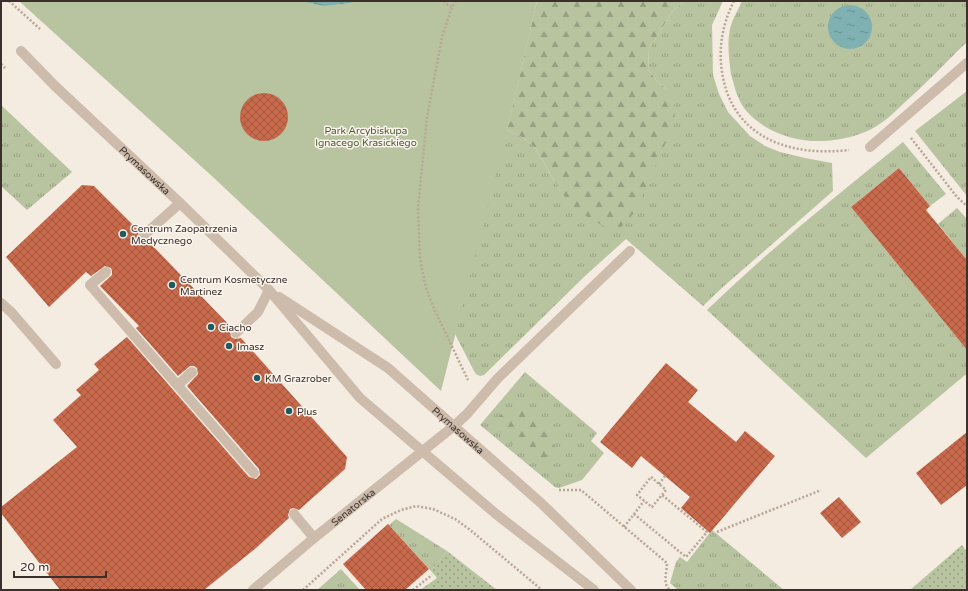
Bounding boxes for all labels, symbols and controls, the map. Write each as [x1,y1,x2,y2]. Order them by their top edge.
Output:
park label: Park Arcybiskupa Ignacego Krasickiego [315,125,417,149]
street label: Prymasowska [116,144,172,198]
place label: Centrum Zaopatrzenia Medycznego [131,223,237,247]
marker: Centrum Zaopatrzenia Medycznego [118,229,128,239]
place label: Centrum Kosmetyczne Martinez [180,274,288,298]
marker: Centrum Kosmetyczne Martinez [167,280,177,290]
marker: Ciacho [206,322,216,332]
place label: Ciacho [219,322,252,334]
marker: Imasz [224,341,234,351]
place label: Imasz [237,341,264,353]
marker: KM Grazrober [252,373,262,383]
place label: KM Grazrober [265,373,332,385]
street label: Prymasowska [429,405,486,457]
marker: Plus [284,406,294,416]
place label: Plus [297,406,317,418]
street label: Senatorska [329,486,378,529]
scale bar [14,553,106,579]
text: 20 m [20,560,49,574]

